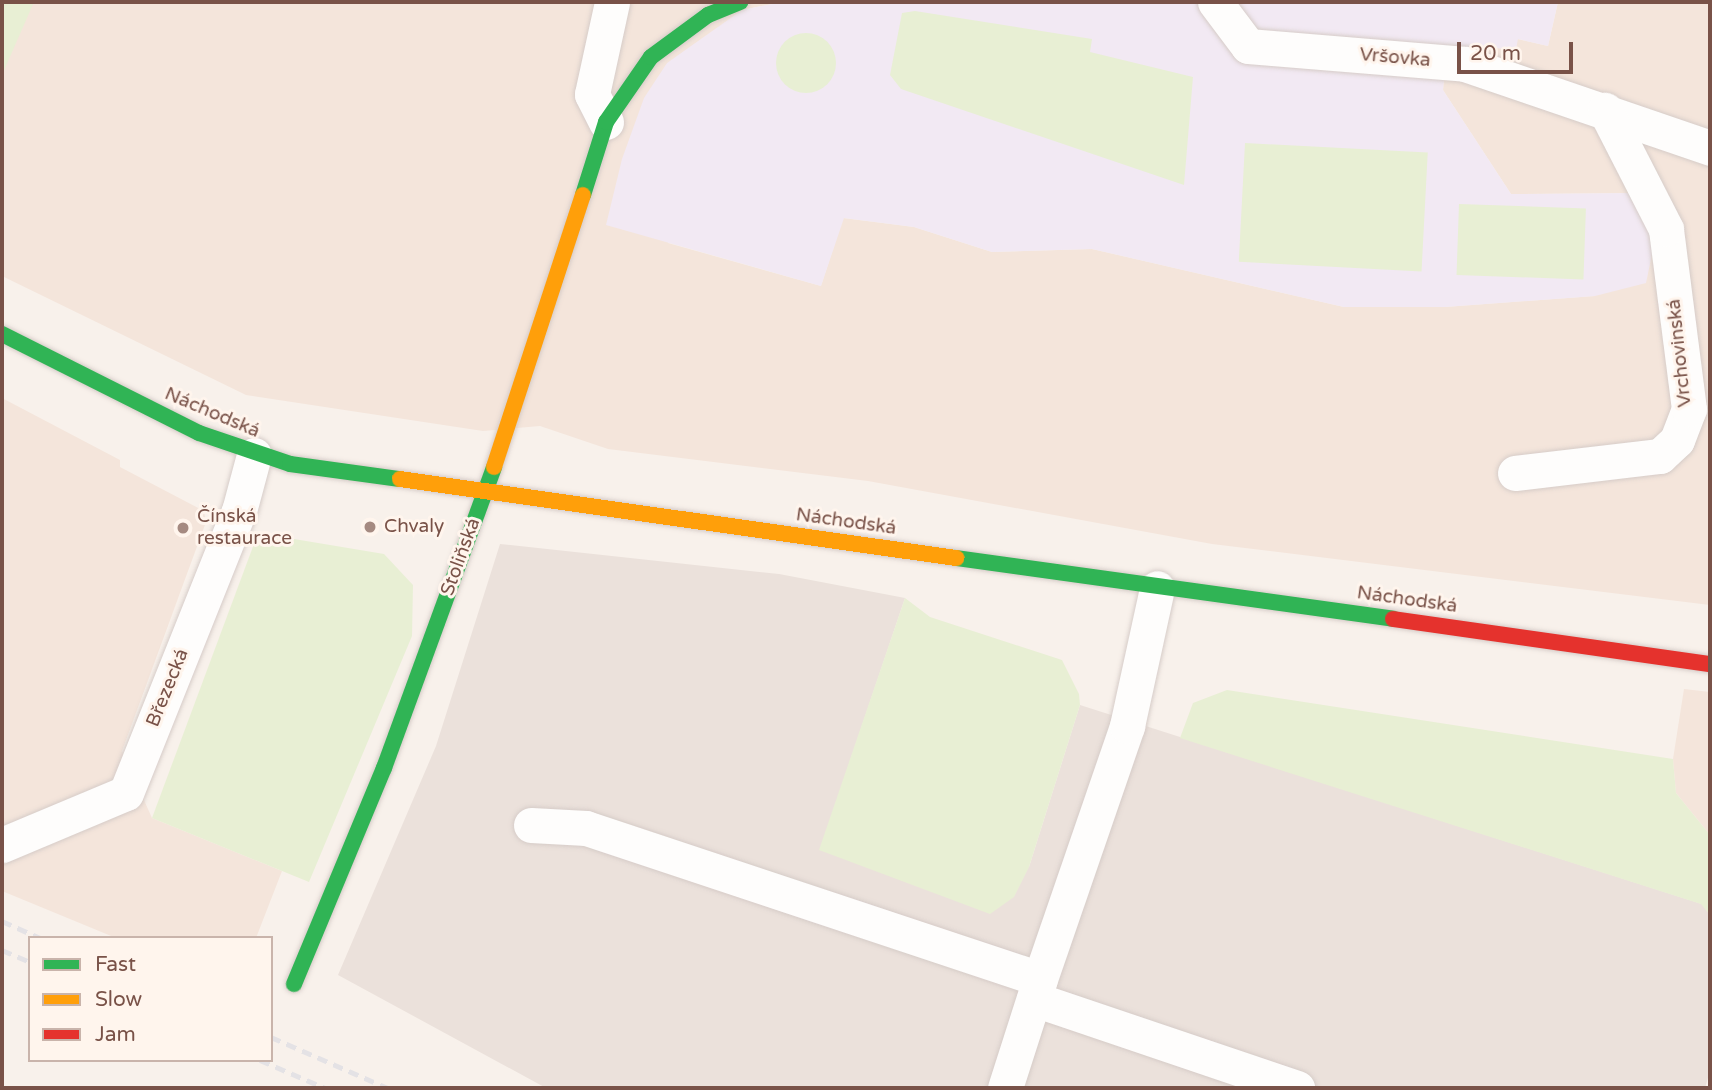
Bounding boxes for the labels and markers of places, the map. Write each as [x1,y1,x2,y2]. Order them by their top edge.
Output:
place label: Čínská restaurace [197,506,292,550]
place label: Chvaly [384,516,444,538]
marker: Chvaly [362,519,378,535]
marker: Čínská restaurace [175,520,191,536]

